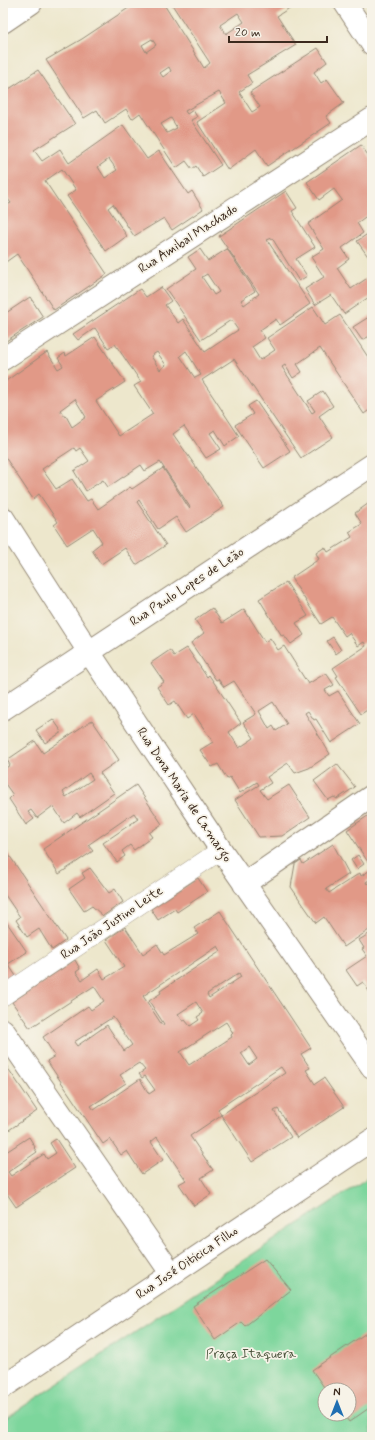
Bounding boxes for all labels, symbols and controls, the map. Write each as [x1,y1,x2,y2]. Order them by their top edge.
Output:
scale bar [229,18,327,44]
text: 20 m [235,25,261,41]
street label: Rua Amibal Machado [135,201,241,277]
street label: Rua Paulo Lopes de Leão [127,543,248,630]
street label: Rua Dona Maria de Camargo [131,724,235,867]
street label: Rua João Justino Leite [58,882,166,964]
street label: Rua José Oiticica Filho [133,1222,242,1303]
park label: Praça Itaquera [206,1346,296,1363]
north arrow [317,1382,357,1422]
text: N [333,1386,341,1400]

